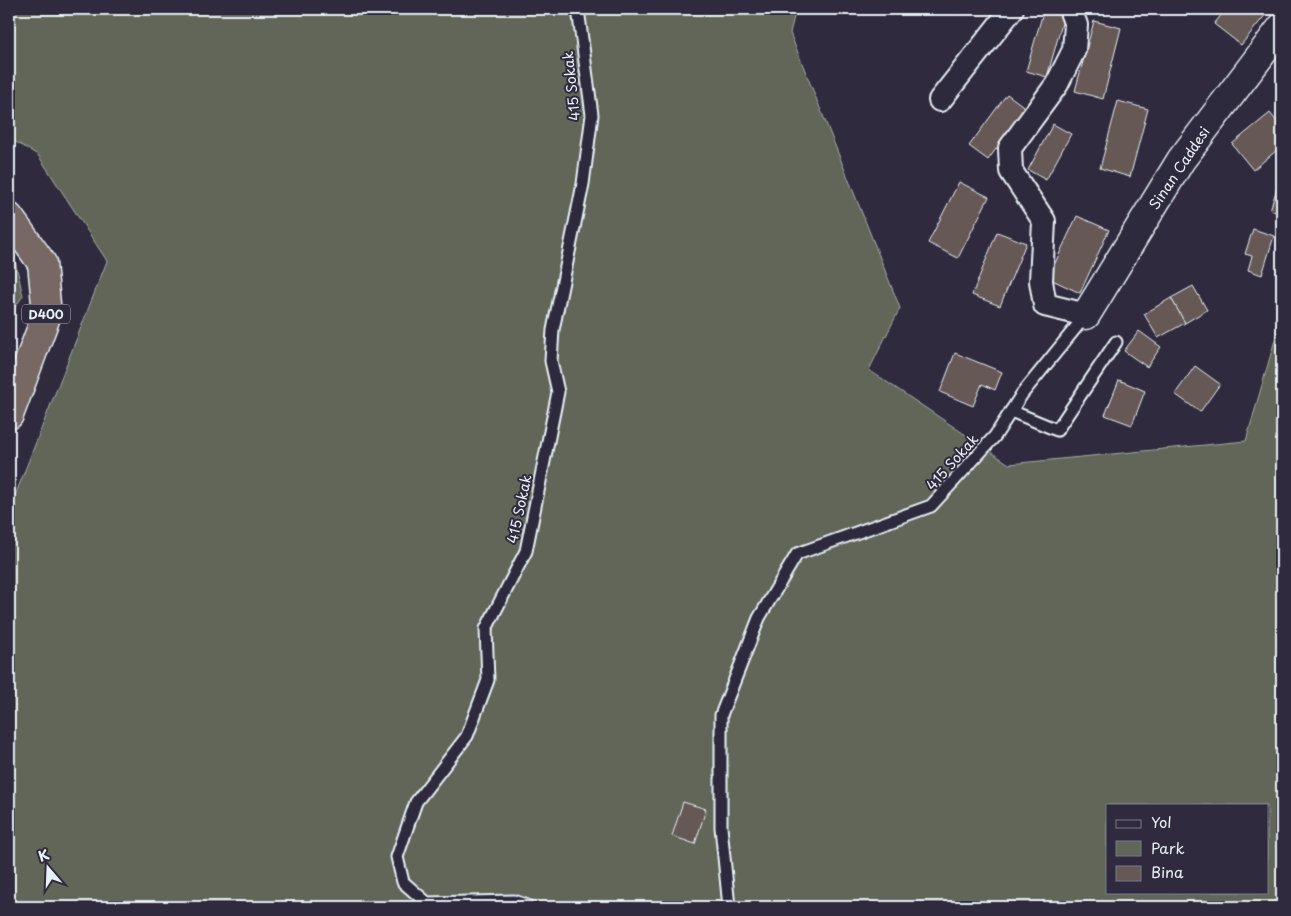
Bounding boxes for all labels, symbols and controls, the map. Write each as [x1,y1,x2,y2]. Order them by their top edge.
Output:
street label: 415 Sokak [557,50,585,122]
street label: Sinan Caddesi [1143,122,1215,214]
road number: D400 [22,304,70,324]
street label: 415 Sokak [921,429,983,495]
street label: 415 Sokak [501,473,537,545]
legend [1106,804,1268,894]
text: Yol [1151,810,1172,833]
text: Park [1151,836,1185,859]
north arrow [22,844,72,894]
text: K [35,844,52,867]
text: Bina [1151,860,1184,883]

